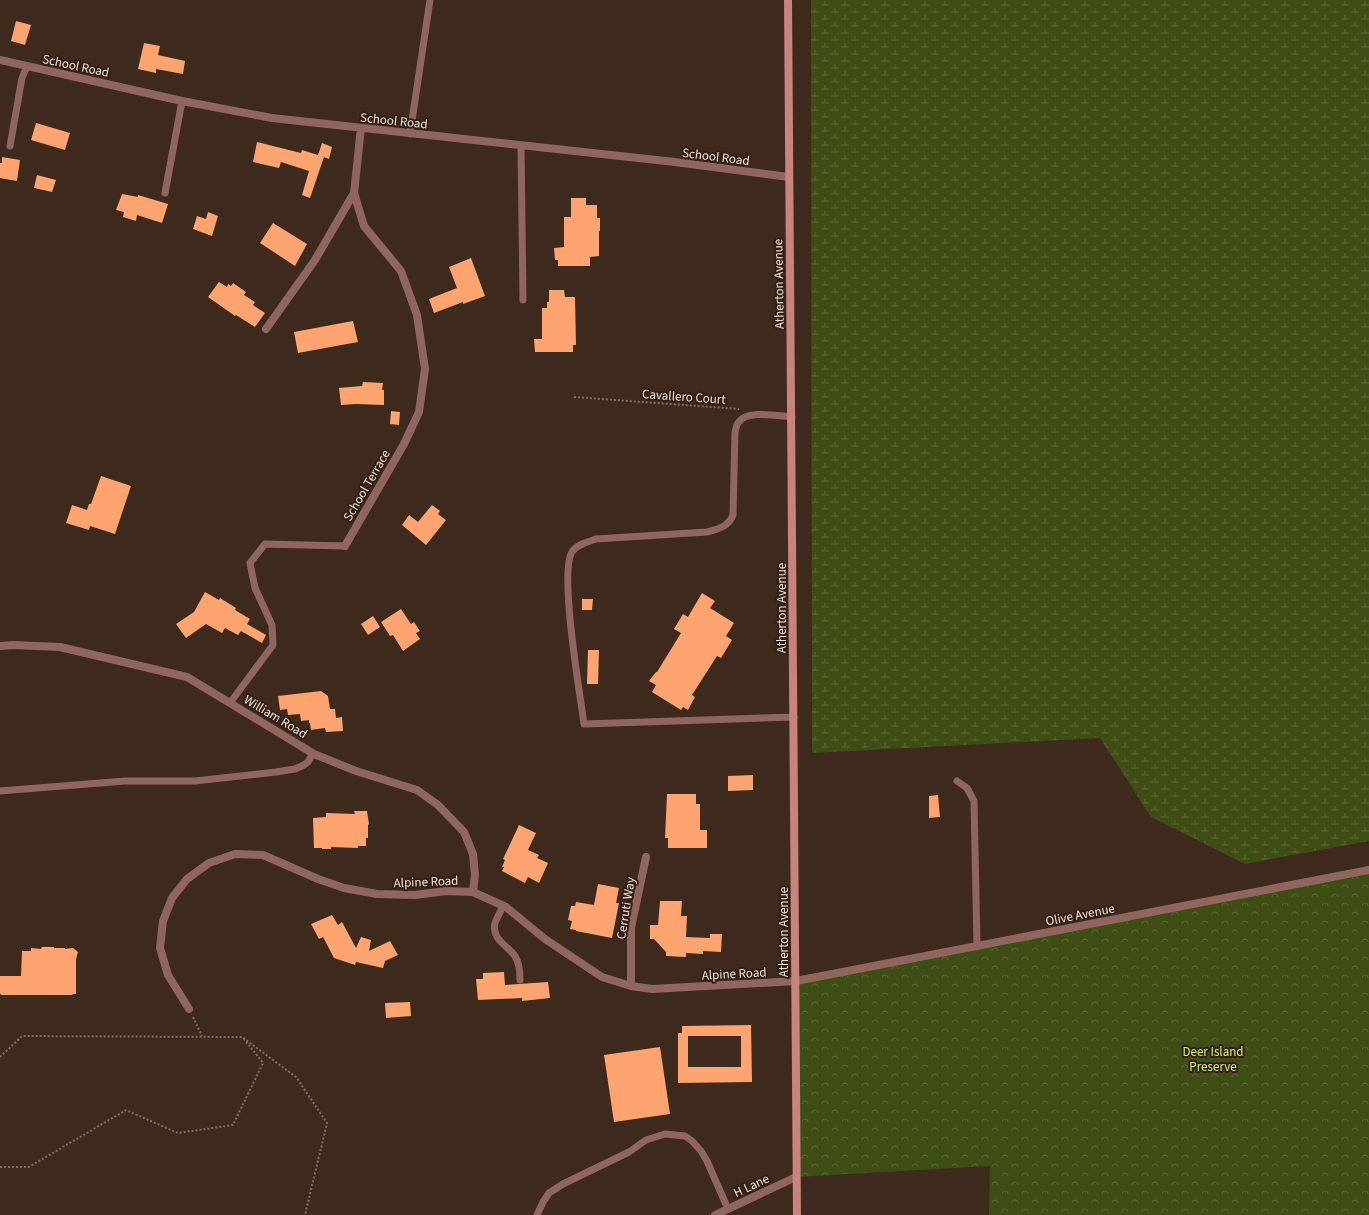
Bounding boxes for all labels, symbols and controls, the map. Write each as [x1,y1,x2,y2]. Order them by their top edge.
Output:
street label: School Road [41,50,111,82]
street label: School Road [359,108,429,133]
street label: School Road [681,144,751,170]
street label: Atherton Avenue [769,239,789,329]
street label: Cavallero Court [641,385,727,409]
street label: School Terrace [339,446,395,525]
street label: Atherton Avenue [773,563,791,653]
street label: William Road [240,691,311,743]
street label: Alpine Road [393,872,459,892]
street label: Cerruti Way [612,876,640,941]
street label: Atherton Avenue [775,887,793,977]
street label: Olive Avenue [1044,899,1116,931]
street label: Alpine Road [701,963,767,985]
park label: Deer Island Preserve [1182,1043,1244,1076]
street label: H Lane [731,1170,772,1202]

